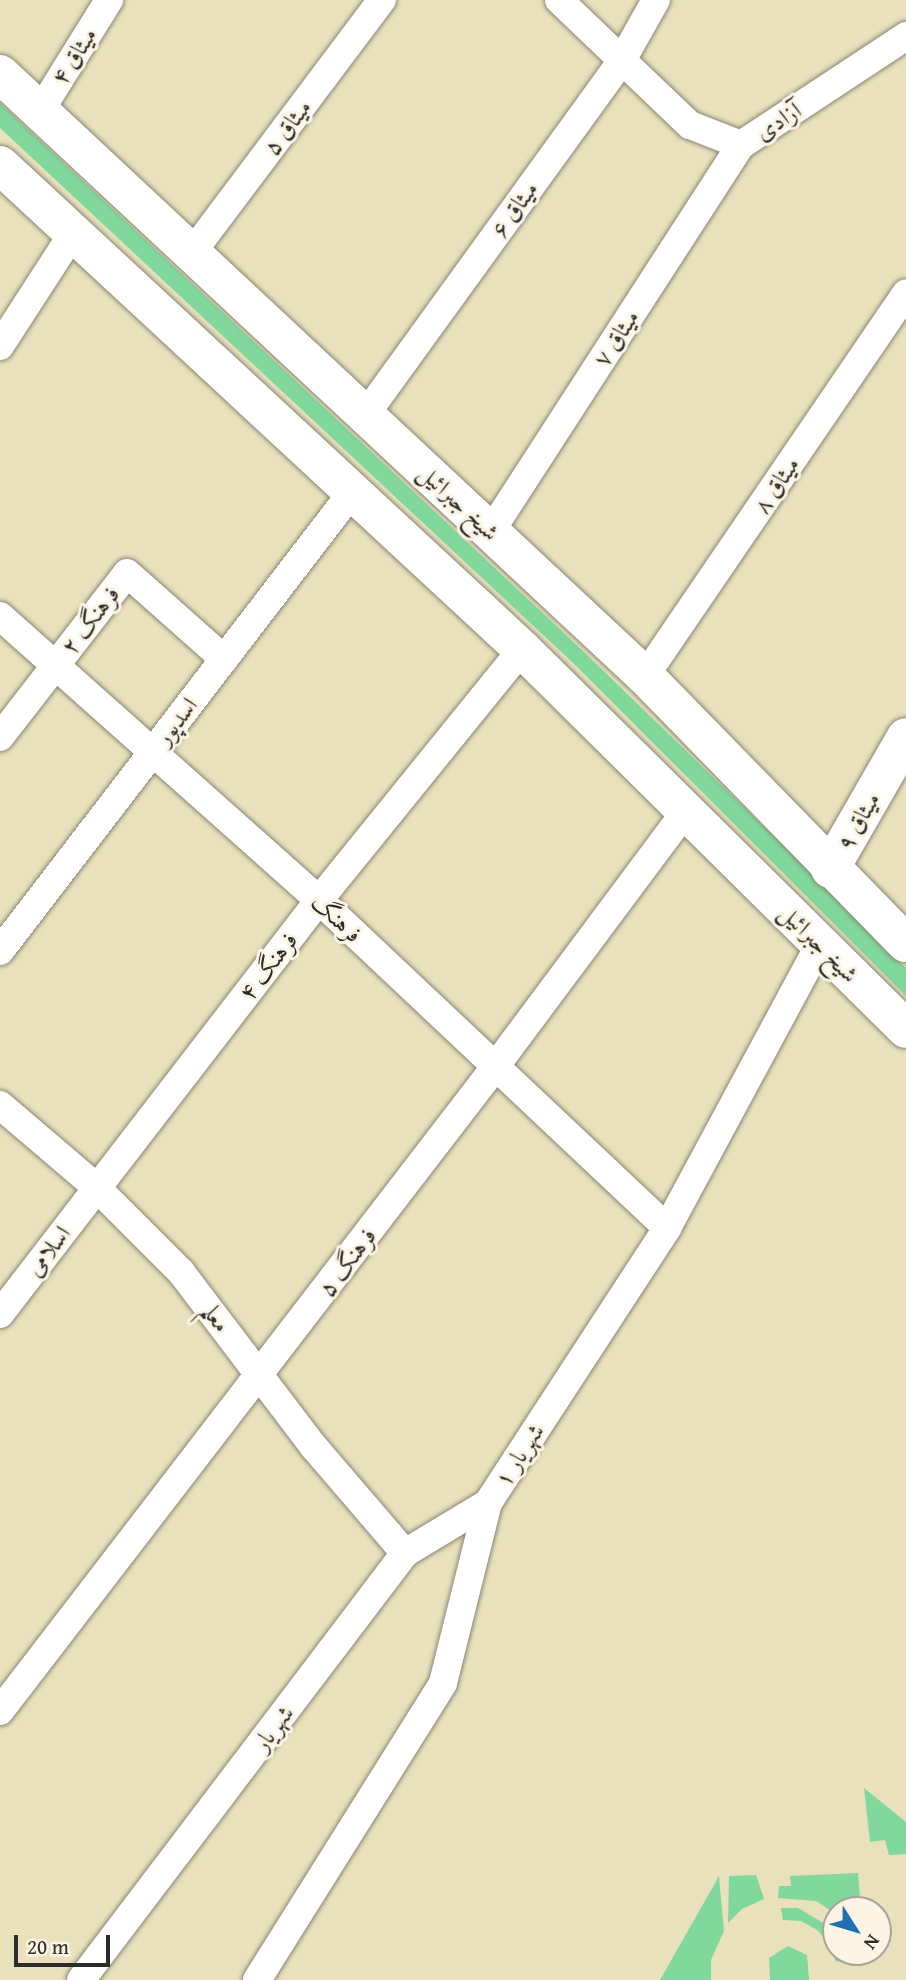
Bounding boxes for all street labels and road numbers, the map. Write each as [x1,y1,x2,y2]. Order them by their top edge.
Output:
street label: میثاق ۴ [45,22,103,90]
street label: میثاق ۵ [257,93,317,161]
street label: آزادی [750,96,806,146]
street label: میثاق ۶ [484,175,544,243]
street label: میثاق ۷ [587,304,645,372]
street label: میثاق ۸ [747,451,805,519]
street label: شیخ جبرائیل [413,457,505,547]
street label: فرهنگ ۲ [54,580,126,660]
street label: اسدپور [148,691,204,751]
street label: میثاق ۹ [830,787,886,855]
street label: فرهنگ [306,887,368,949]
street label: شیخ جبرائیل [774,898,864,988]
street label: فرهنگ ۴ [232,926,304,1006]
street label: اسلامی [20,1220,76,1282]
street label: فرهنگ ۵ [312,1222,382,1302]
street label: معلم [196,1296,236,1338]
street label: شهریار ۱ [488,1418,550,1492]
street label: شهریار [246,1699,300,1757]

